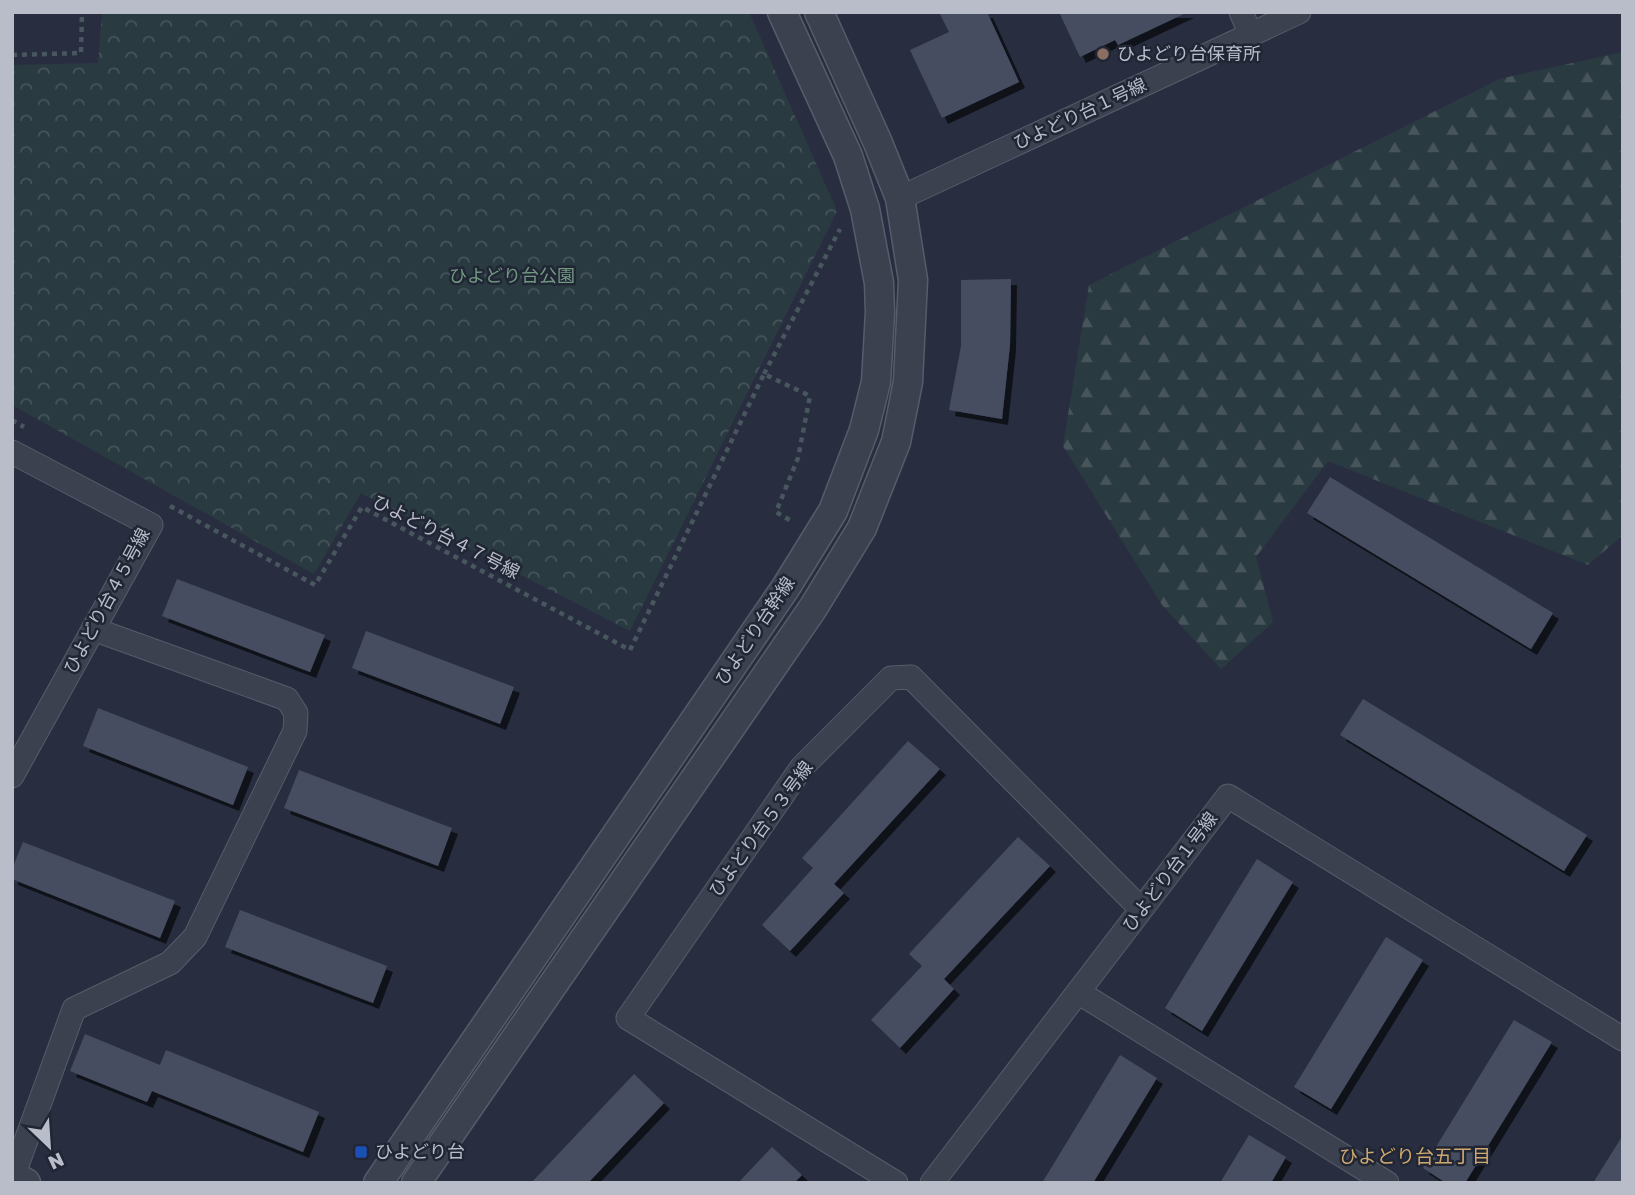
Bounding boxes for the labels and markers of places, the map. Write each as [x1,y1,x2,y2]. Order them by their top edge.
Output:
place label: ひよどり台保育所 [1117,42,1261,64]
marker: ひよどり台保育所 [1095,46,1111,62]
place label: ひよどり台 [375,1140,465,1162]
marker: ひよどり台 [353,1144,369,1160]

